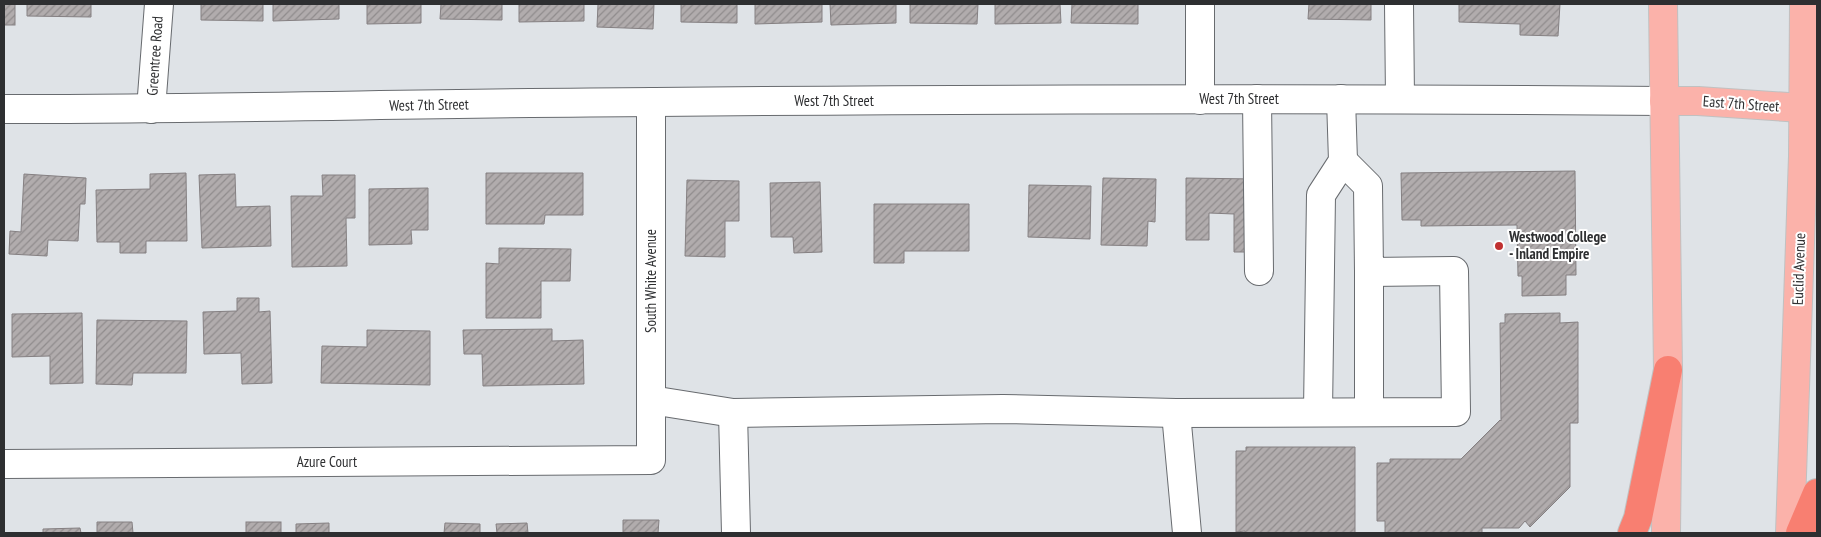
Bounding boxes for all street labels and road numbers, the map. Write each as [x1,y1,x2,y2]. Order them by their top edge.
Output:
street label: Greentree Road [142,16,167,96]
street label: West 7th Street [1199,89,1279,108]
street label: West 7th Street [794,91,874,110]
street label: East 7th Street [1702,91,1780,116]
street label: West 7th Street [389,94,469,115]
street label: South White Avenue [641,229,660,333]
street label: Euclid Avenue [1788,233,1809,305]
street label: Azure Court [297,452,357,471]

